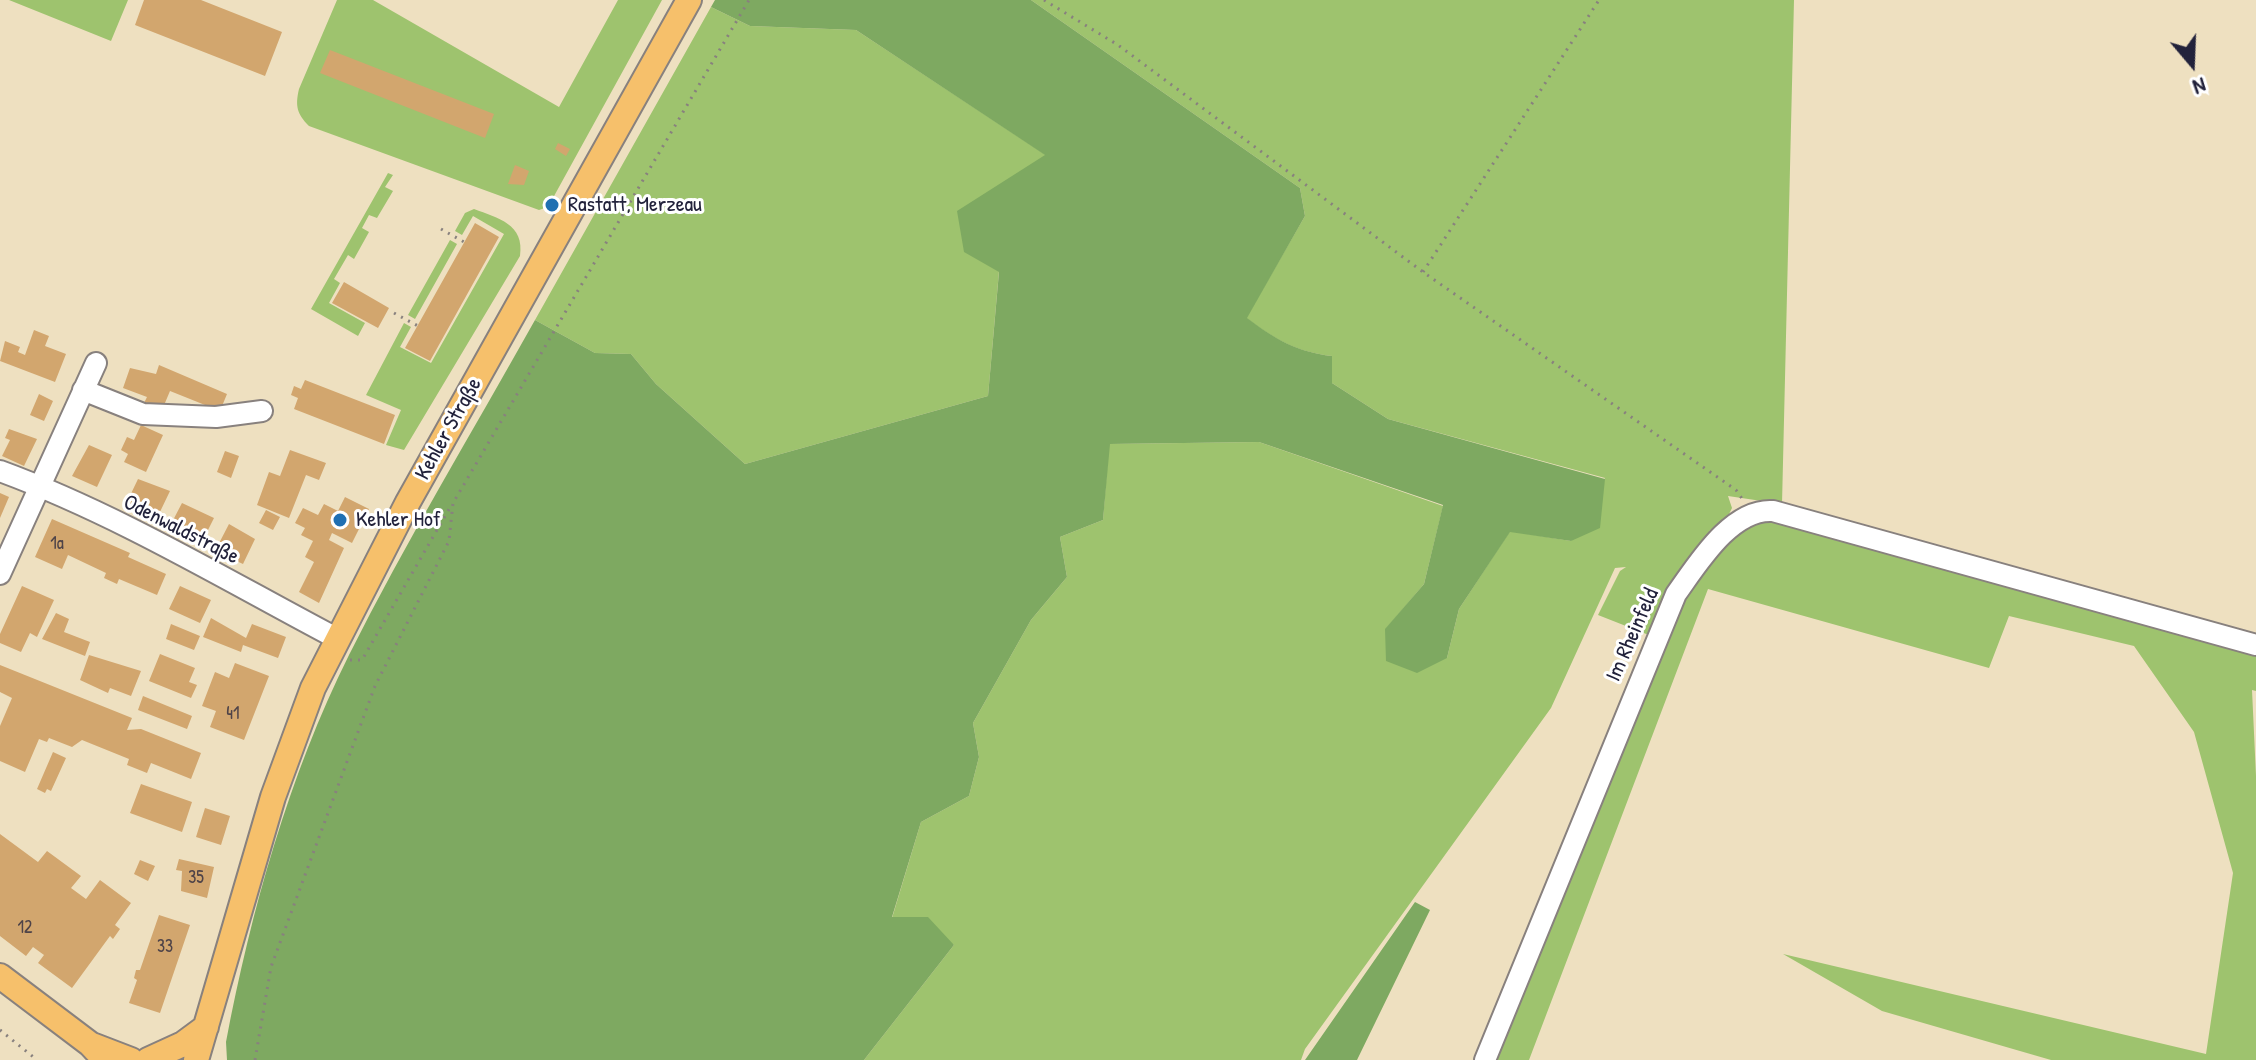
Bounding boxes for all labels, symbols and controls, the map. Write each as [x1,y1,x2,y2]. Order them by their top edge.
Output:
north arrow [2152,24,2232,104]
text: N [2189,71,2210,103]
place label: Rastatt, Merzeau [568,192,702,218]
marker: Rastatt, Merzeau [543,196,561,214]
street label: Kehler Straße [410,373,488,485]
street label: Odenwaldstraße [119,490,243,570]
place label: Kehler Hof [356,507,441,533]
marker: Kehler Hof [331,511,349,529]
house number: 1a [50,533,64,555]
street label: Im Rheinfeld [1601,584,1665,686]
house number: 41 [226,703,240,725]
house number: 35 [188,867,204,889]
house number: 12 [18,917,32,939]
house number: 33 [157,936,173,958]

